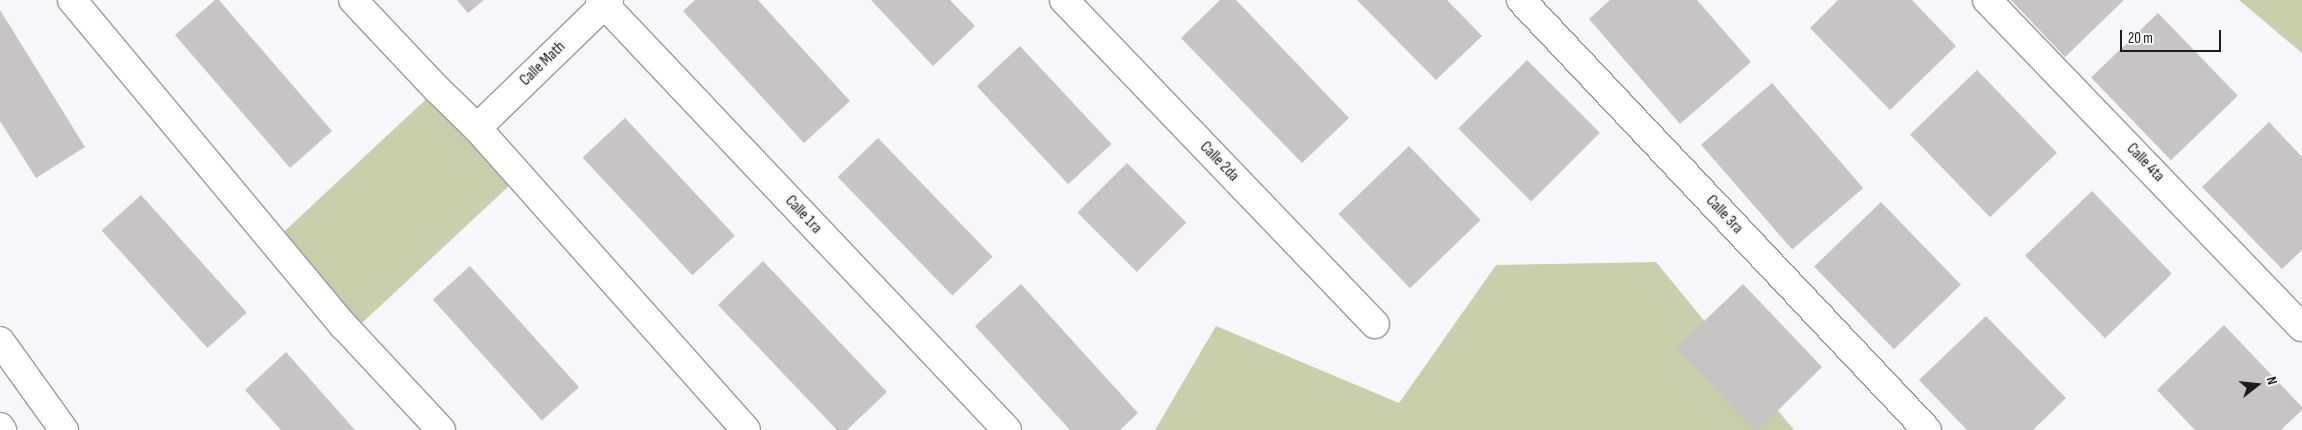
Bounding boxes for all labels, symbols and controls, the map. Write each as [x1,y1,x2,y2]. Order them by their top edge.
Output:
scale bar [2122,20,2223,52]
text: 20 m [2128,29,2153,48]
street label: Calle Math [516,38,570,90]
street label: Calle 2da [1195,138,1243,186]
street label: Calle 4ta [2122,140,2168,186]
street label: Calle 1ra [781,192,825,238]
street label: Calle 3ra [1701,192,1747,238]
north arrow [2232,360,2282,410]
text: N [2263,375,2281,387]

